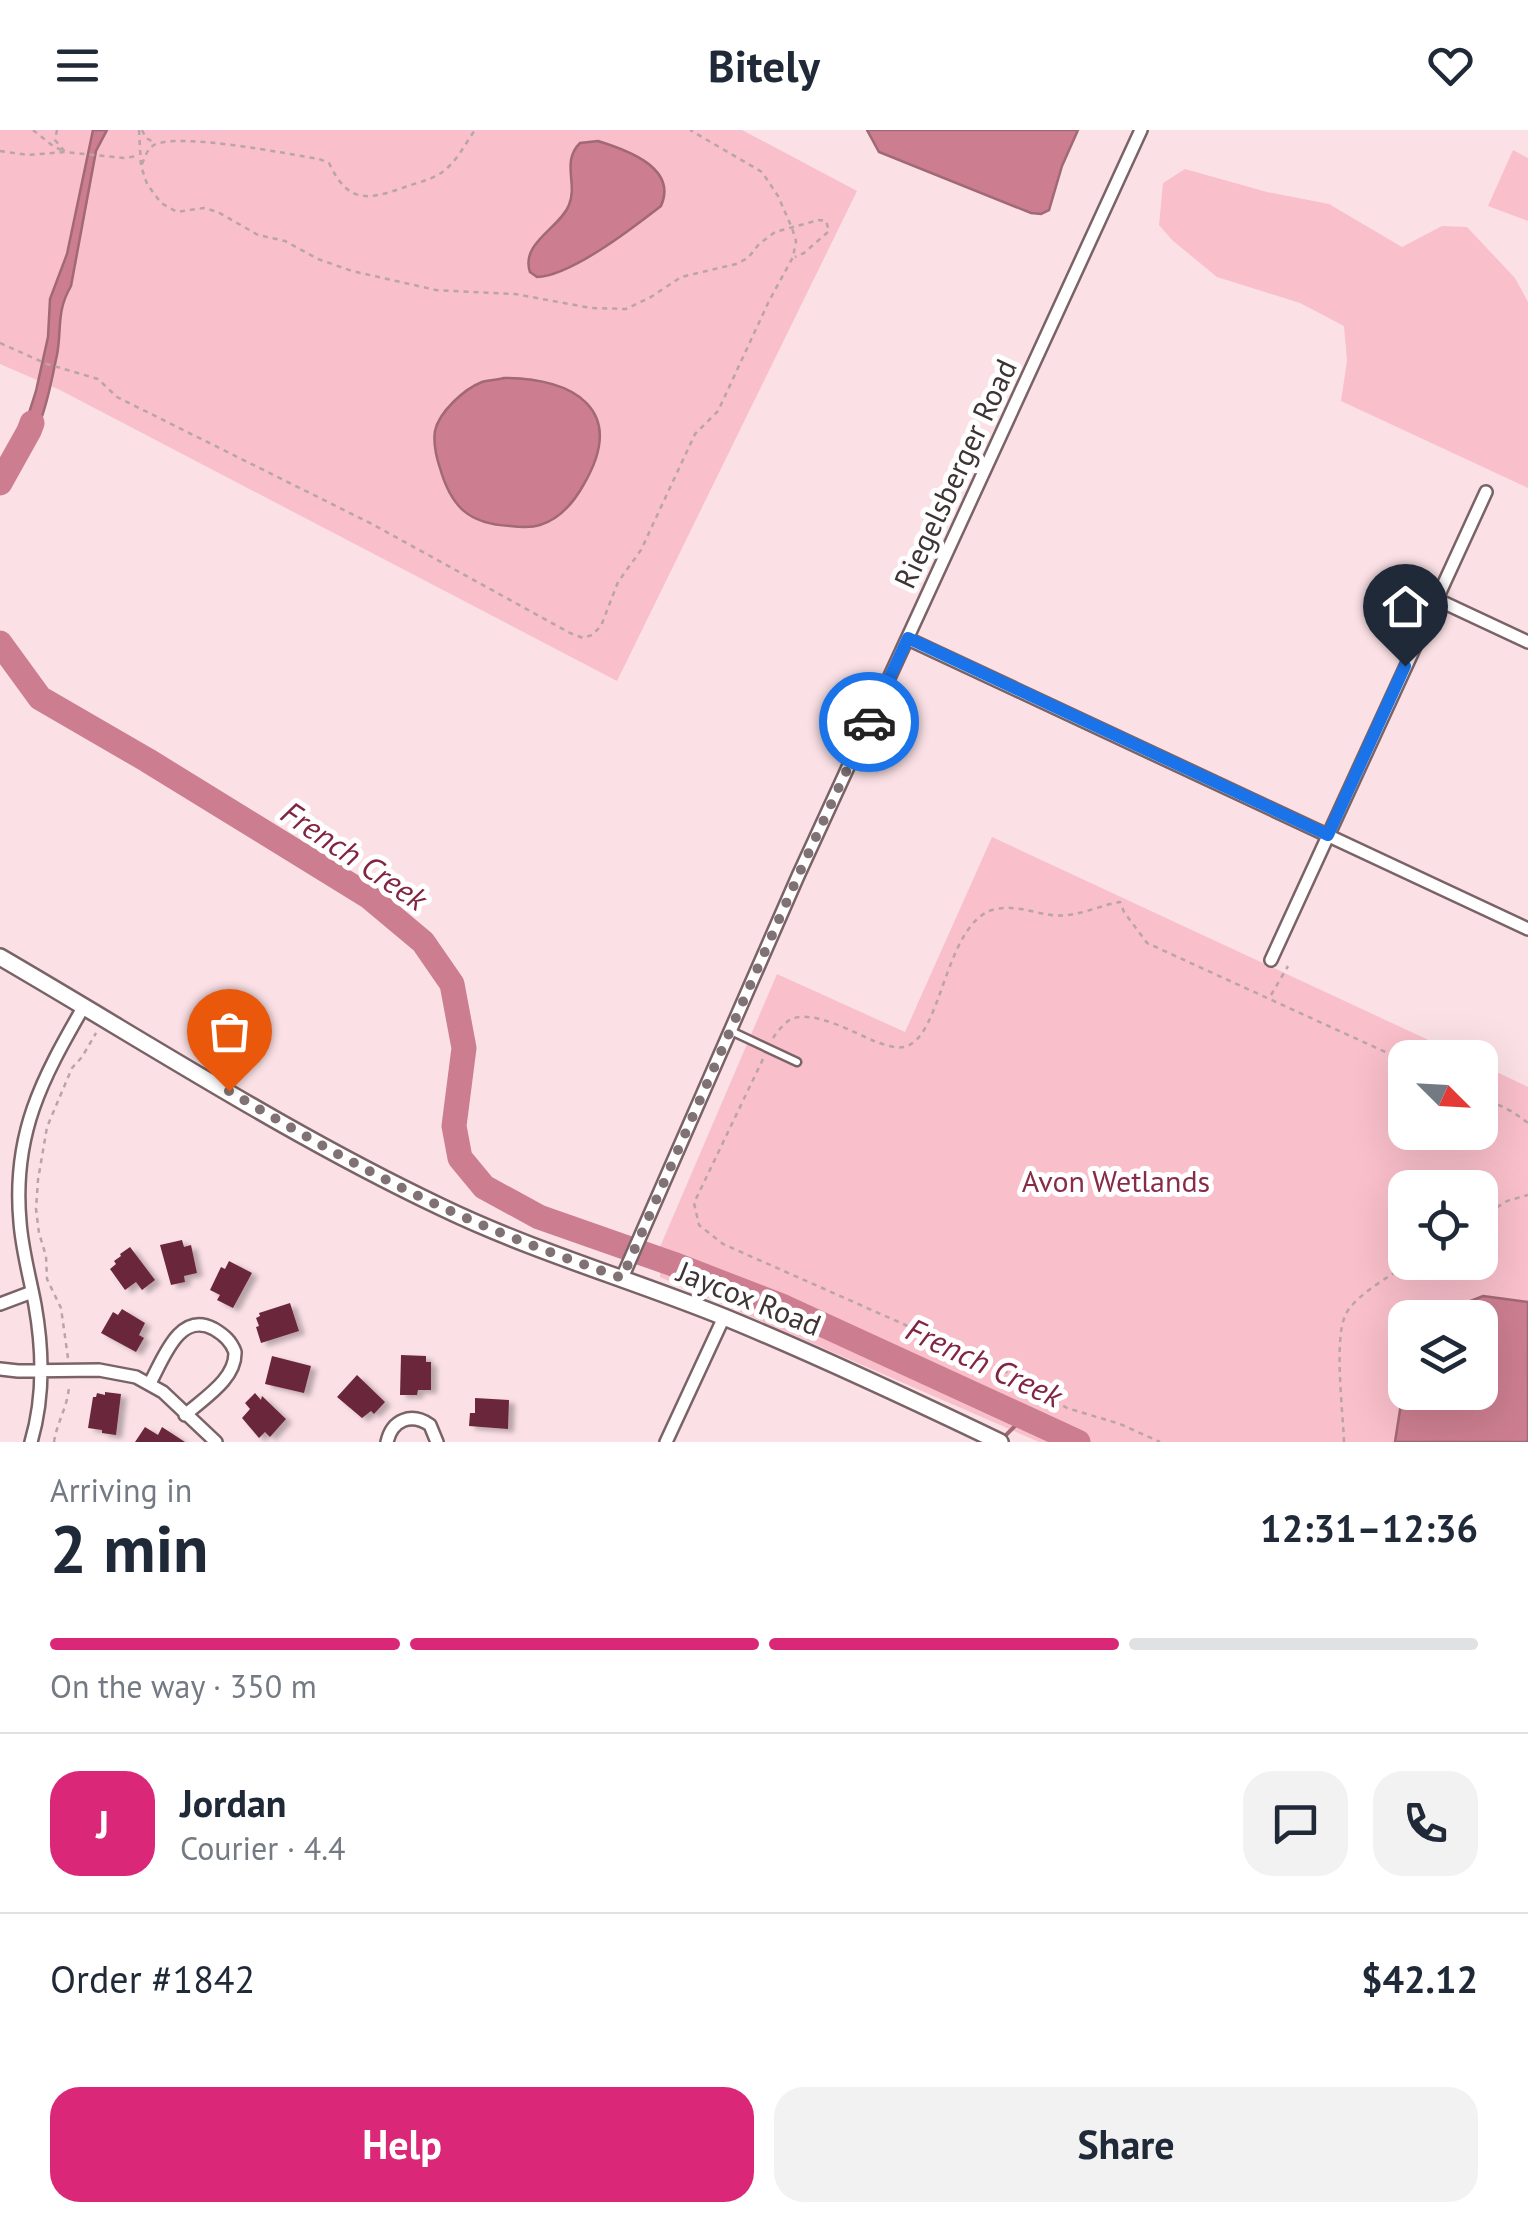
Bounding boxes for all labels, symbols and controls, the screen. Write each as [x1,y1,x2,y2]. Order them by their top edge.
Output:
text: Bitely [708,36,820,94]
icon: menu [50,38,105,93]
icon: heart [1423,38,1478,93]
street label: Riegelsberger Road [885,353,1025,594]
pin [1363,564,1448,667]
icon: home [1378,579,1433,634]
courier [819,672,919,772]
icon: car [842,695,897,750]
water label: French Creek [273,791,437,920]
pin [187,989,272,1092]
icon: bag [202,1004,257,1059]
north arrow [1388,1040,1498,1150]
map controls [1388,1040,1498,1410]
park label: Avon Wetlands [1022,1161,1210,1200]
button: locate [1388,1170,1498,1280]
street label: Jaycox Road [670,1250,827,1344]
button: layers [1388,1300,1498,1410]
water label: French Creek [900,1308,1071,1417]
text: Arriving in [50,1469,192,1511]
text: 12:31–12:36 [1260,1503,1478,1552]
text: 2 min [50,1506,209,1590]
text: On the way · 350 m [50,1665,317,1707]
button: chat [1243,1771,1348,1876]
button: phone [1373,1771,1478,1876]
text: Jordan [180,1778,286,1827]
text: J [96,1799,109,1848]
text: Courier · 4.4 [180,1827,346,1869]
text: Order #1842 [50,1954,255,2003]
text: $42.12 [1361,1954,1478,2003]
button: Help [50,2087,754,2202]
button: Share [774,2087,1478,2202]

